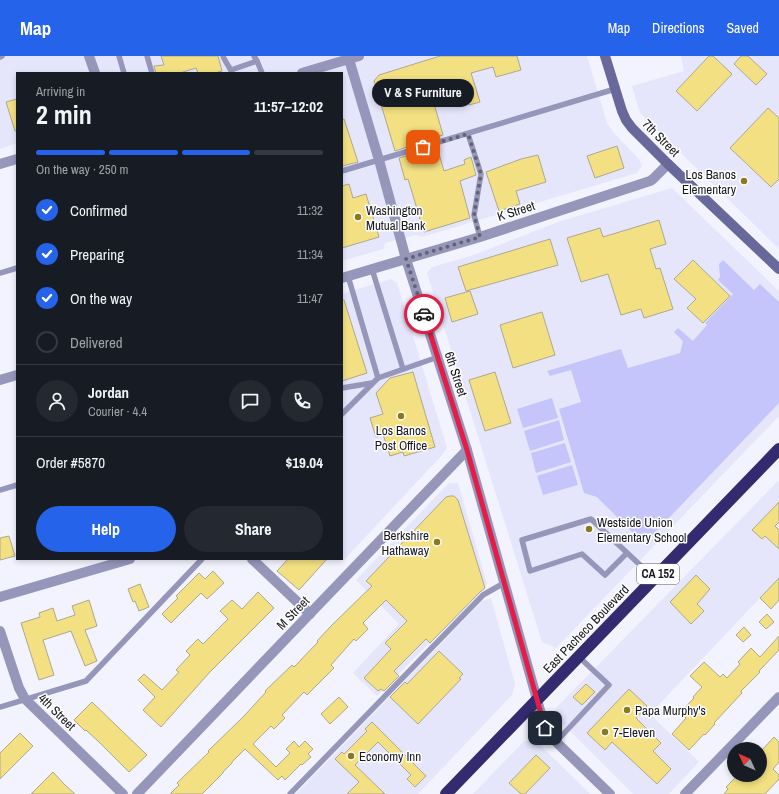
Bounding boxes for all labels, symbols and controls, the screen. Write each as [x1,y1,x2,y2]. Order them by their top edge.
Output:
text: Map [20,15,51,41]
text: Map [608,19,630,37]
text: Directions [652,19,704,37]
text: Saved [726,19,759,37]
callout: V & S Furniture [372,79,474,107]
text: Arriving in [36,83,85,100]
text: V & S Furniture [384,84,462,101]
text: 11:57–12:02 [254,96,323,117]
text: 2 min [36,97,92,132]
street label: 7th Street [639,116,683,160]
pin [406,130,440,164]
icon: bag [412,136,434,158]
text: On the way · 250 m [36,161,128,178]
place label: Los Banos Elementary [682,166,737,198]
marker: Los Banos Elementary [739,176,749,186]
street label: K Street [495,197,537,225]
icon: check [36,199,58,221]
text: Confirmed [70,200,127,221]
text: 11:32 [297,202,323,219]
place label: Washington Mutual Bank [366,202,426,234]
marker: Washington Mutual Bank [353,212,363,222]
icon: check [36,243,58,265]
text: Preparing [70,244,124,265]
text: 11:34 [297,246,323,263]
icon: check [36,287,58,309]
text: On the way [70,288,132,309]
text: 11:47 [297,290,323,307]
courier [404,294,444,334]
icon: car [413,303,435,325]
text: Delivered [70,332,123,353]
street label: 6th Street [441,349,471,399]
button: person [36,380,78,422]
button: chat [229,380,271,422]
button: phone [281,380,323,422]
text: Jordan [88,382,129,403]
text: Courier · 4.4 [88,403,147,420]
marker: Los Banos Post Office [396,411,406,421]
place label: Los Banos Post Office [375,422,427,454]
text: Order #5870 [36,452,105,473]
text: $19.04 [285,452,323,473]
button: Help [36,506,176,552]
button: Share [184,506,323,552]
place label: Westside Union Elementary School [597,514,686,546]
marker: Westside Union Elementary School [584,524,594,534]
place label: Berkshire Hathaway [382,527,430,559]
marker: Berkshire Hathaway [432,537,442,547]
road number: CA 152 [637,564,679,584]
street label: East Pacheco Boulevard [539,581,633,677]
street label: M Street [273,593,313,633]
street label: 4th Street [34,690,80,734]
place label: Papa Murphy's [635,702,706,719]
marker: Papa Murphy's [622,705,632,715]
pin [528,711,562,745]
icon: home [534,717,556,739]
place label: 7-Eleven [613,724,655,741]
marker: 7-Eleven [600,727,610,737]
north arrow [727,742,767,782]
map controls [727,742,767,782]
place label: Economy Inn [359,748,421,765]
marker: Economy Inn [346,751,356,761]

